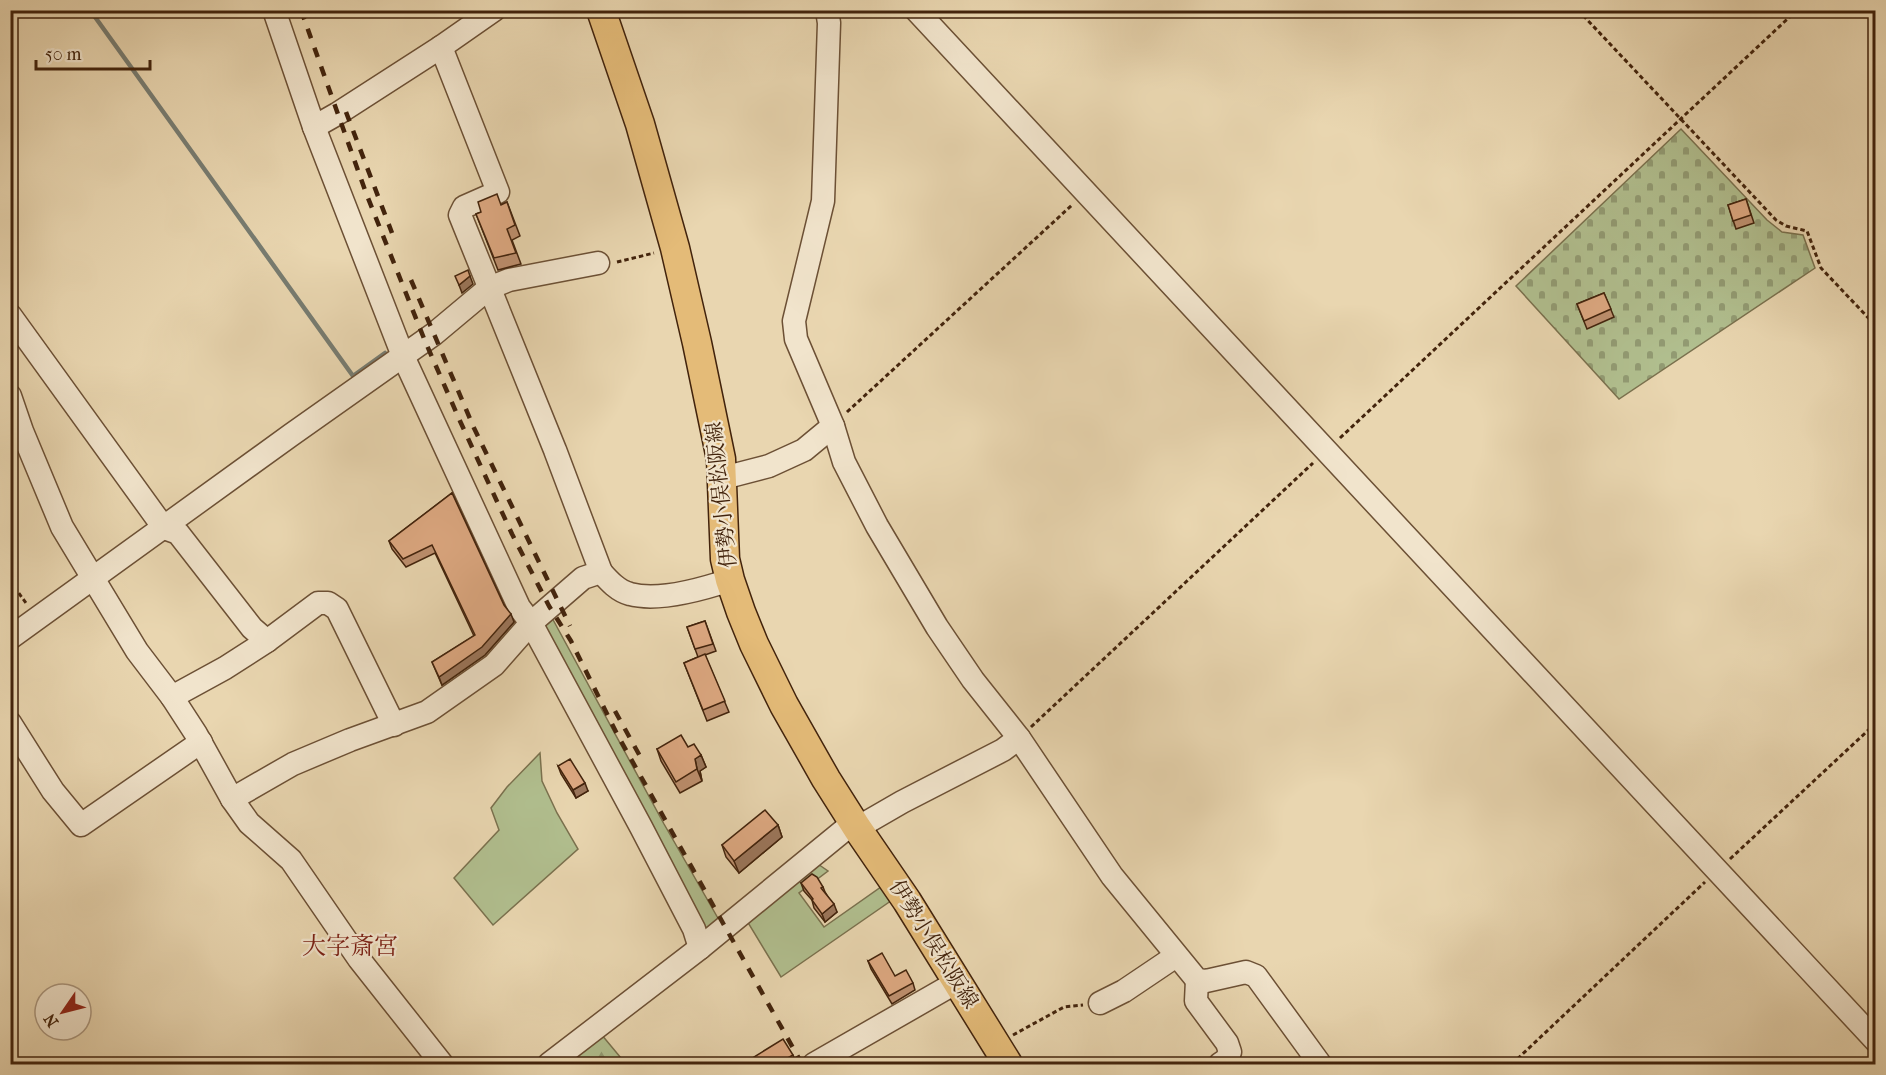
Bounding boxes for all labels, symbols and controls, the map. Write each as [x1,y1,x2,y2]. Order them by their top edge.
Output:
scale bar [36,33,150,71]
text: 50 m [45,44,82,65]
street label: 伊勢小俣松阪線 [701,421,741,569]
street label: 伊勢小俣松阪線 [885,875,983,1013]
district label: 大字斎宮 [302,932,398,960]
north arrow [33,982,93,1042]
text: N [39,1009,62,1031]

